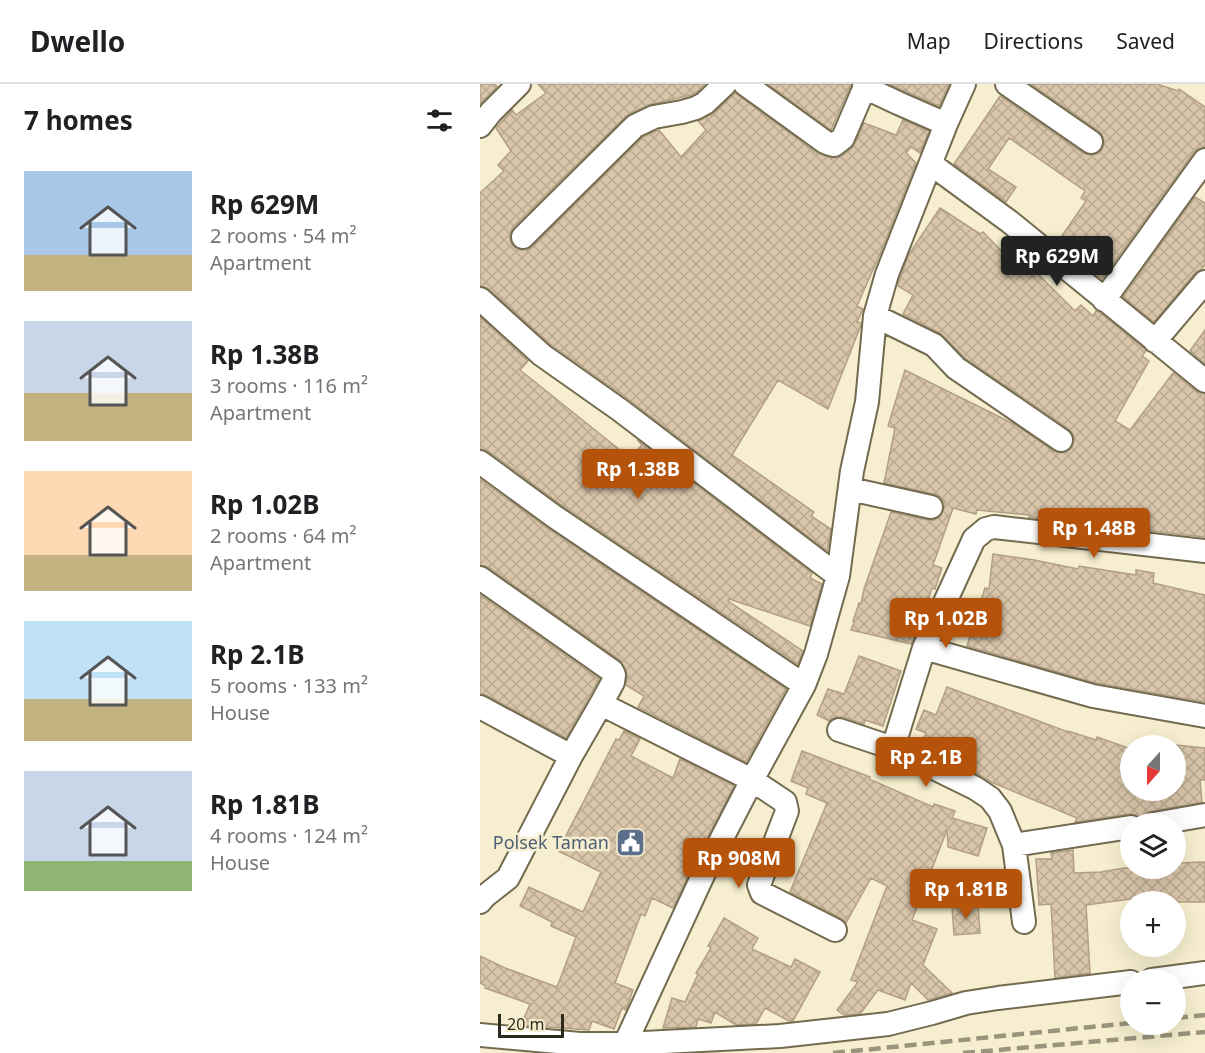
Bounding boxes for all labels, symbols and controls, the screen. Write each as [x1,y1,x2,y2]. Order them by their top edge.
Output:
text: Dwello [30,22,125,60]
text: Map [907,27,951,55]
text: Directions [984,27,1083,55]
text: Saved [1116,27,1175,55]
text: 7 homes [24,102,133,138]
icon: filters [423,104,456,137]
text: Rp 629M [210,186,319,222]
icon: home [72,195,144,267]
text: 2 rooms · 54 m² [210,222,357,249]
pin: Rp 629M [1002,236,1112,287]
text: Rp 629M [1015,242,1099,269]
text: Apartment [210,249,311,276]
text: Rp 1.38B [210,336,319,372]
icon: home [72,345,144,417]
text: 3 rooms · 116 m² [210,372,368,399]
text: Apartment [210,399,311,426]
pin: Rp 1.38B [576,449,700,500]
text: Rp 1.38B [596,455,680,482]
text: Rp 1.02B [210,486,319,522]
icon: home [72,495,144,567]
pin: Rp 1.48B [1032,508,1156,559]
text: Rp 1.48B [1052,514,1136,541]
text: 2 rooms · 64 m² [210,522,357,549]
text: Apartment [210,549,311,576]
pin: Rp 1.02B [884,598,1008,649]
text: Rp 1.02B [904,604,988,631]
text: Rp 2.1B [210,636,305,672]
icon: home [72,645,144,717]
text: 5 rooms · 133 m² [210,672,368,699]
text: House [210,699,270,726]
north arrow [1120,735,1186,801]
map controls [1120,735,1186,1035]
pin: Rp 2.1B [871,737,981,788]
text: Rp 2.1B [890,743,962,770]
text: Rp 1.81B [210,786,319,822]
icon: home [72,795,144,867]
button: layers [1120,813,1186,879]
text: 4 rooms · 124 m² [210,822,368,849]
public building icon: Polsek Taman [614,827,646,859]
place label: Polsek Taman [493,830,609,854]
pin: Rp 908M [684,838,794,889]
text: Rp 908M [697,844,781,871]
text: House [210,849,270,876]
pin: Rp 1.81B [904,869,1028,920]
text: Rp 1.81B [924,875,1008,902]
button: + [1120,891,1186,957]
button: − [1120,969,1186,1035]
scale bar [498,1011,564,1038]
text: 20 m [507,1013,544,1035]

